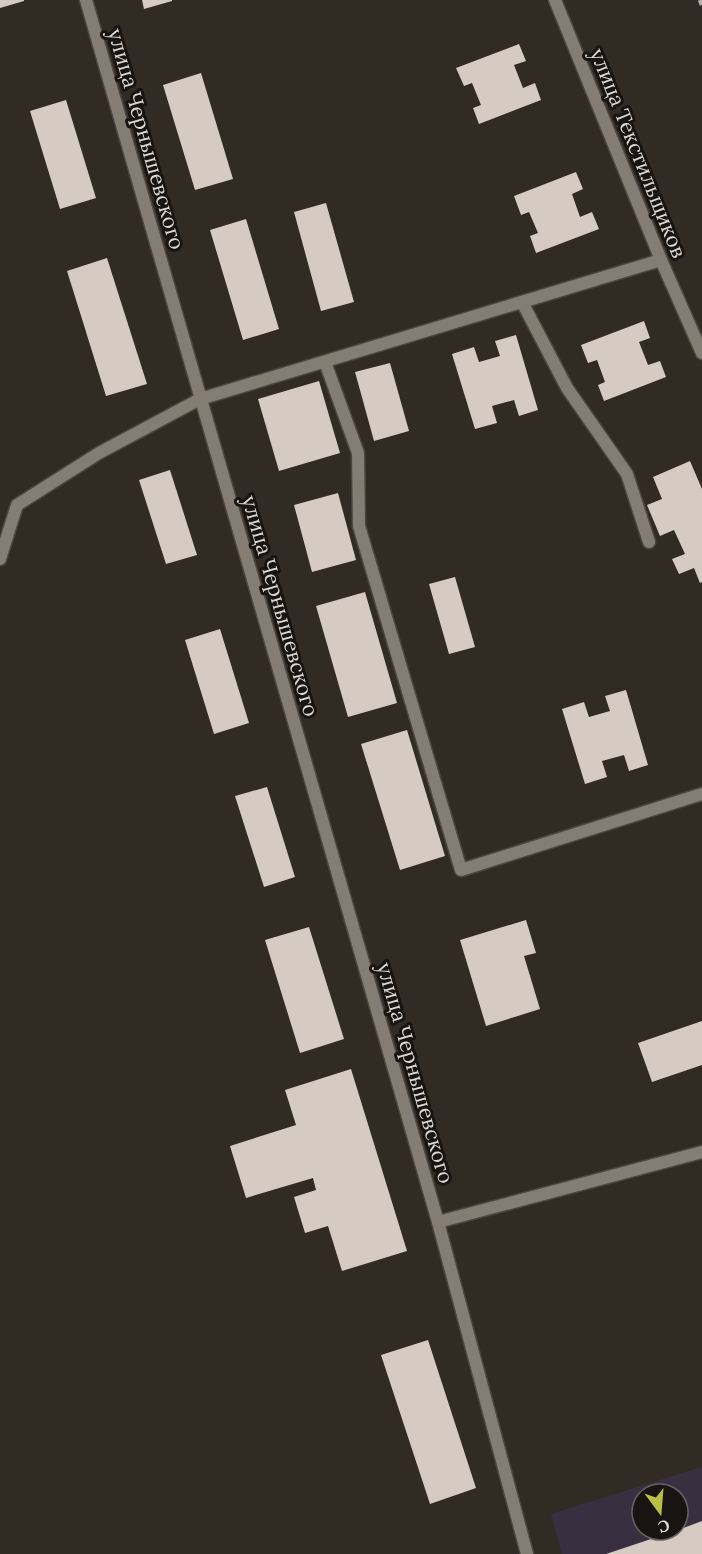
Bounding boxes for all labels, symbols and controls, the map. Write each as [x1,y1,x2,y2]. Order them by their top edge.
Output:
street label: улица Чернышевского [102,25,191,252]
street label: улица Текстильщиков [584,44,693,262]
street label: улица Чернышевского [236,492,325,719]
street label: улица Чернышевского [371,959,460,1186]
north arrow [630,1482,690,1542]
text: С [656,1515,672,1538]

